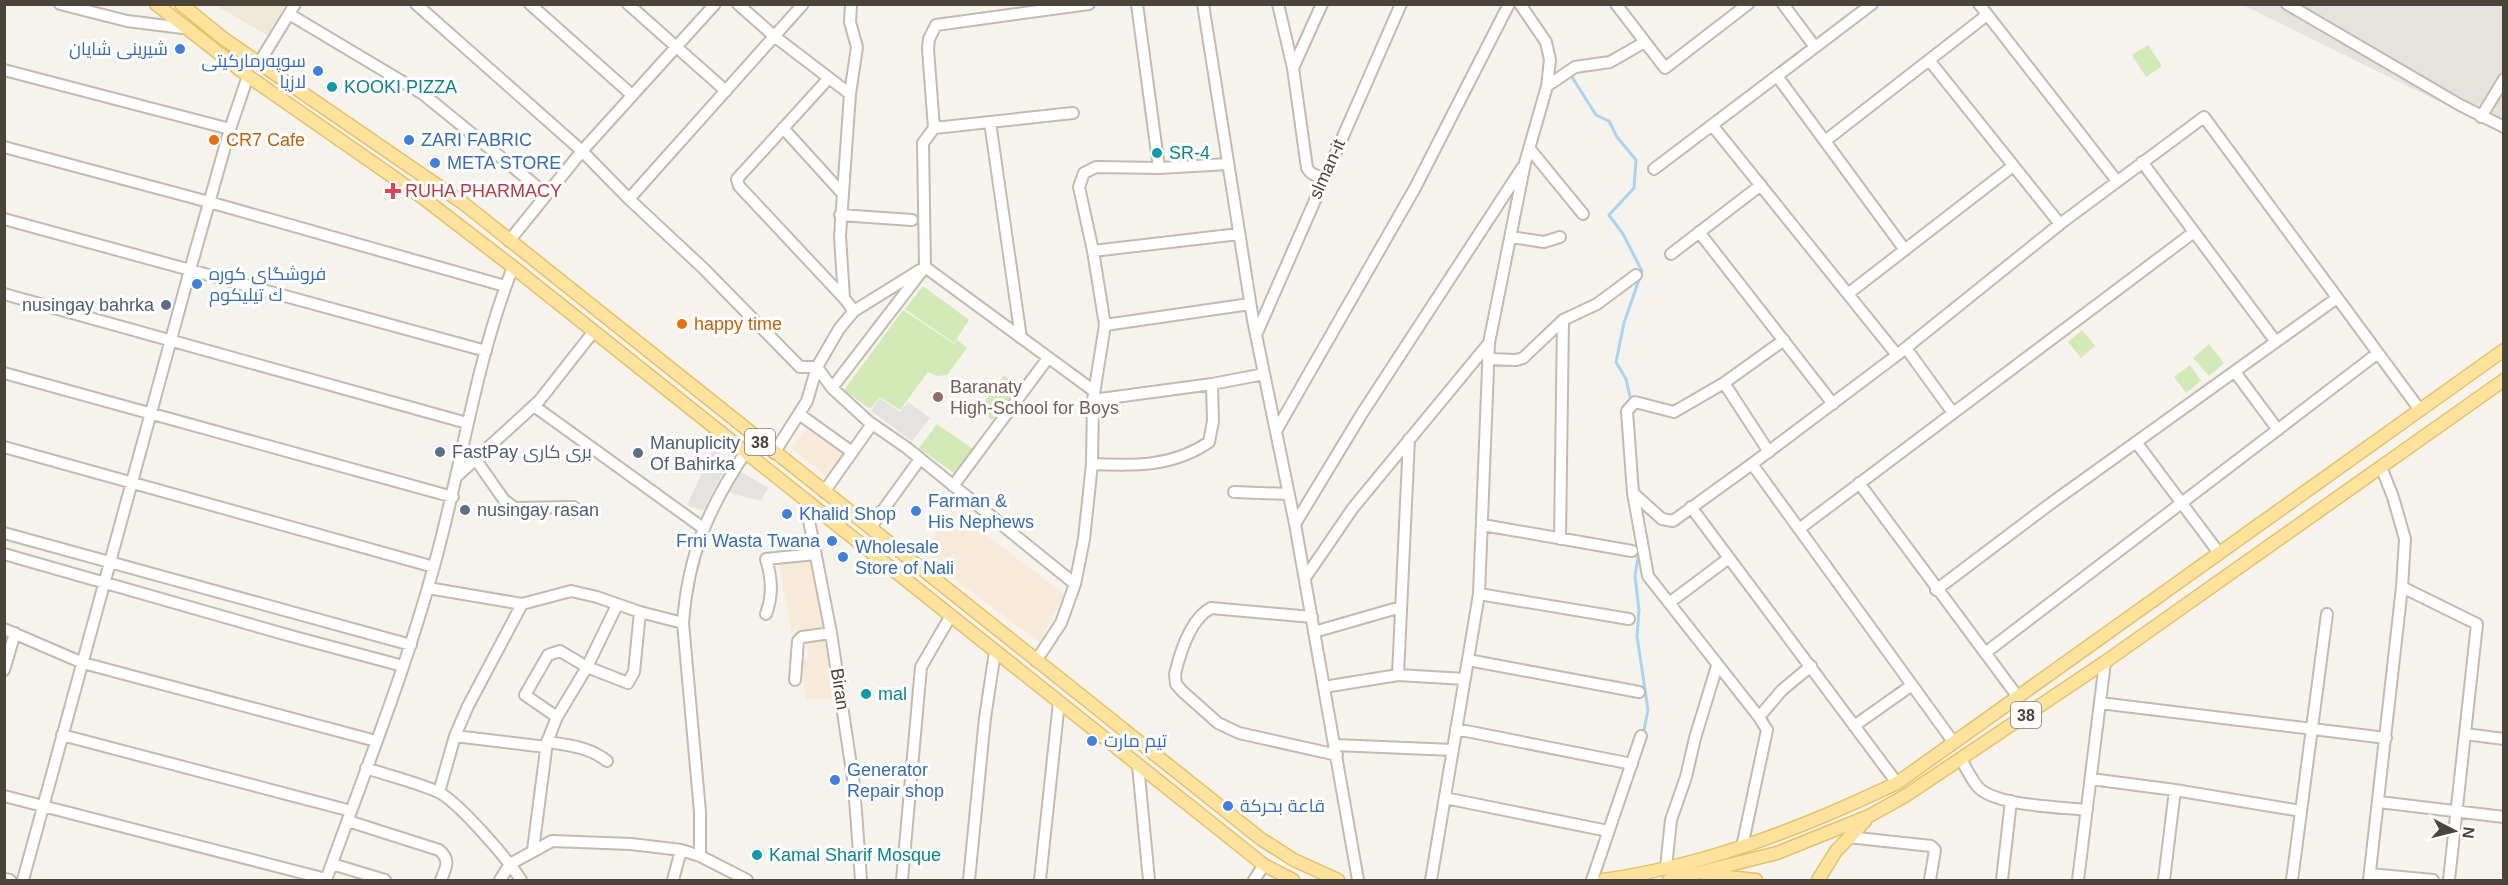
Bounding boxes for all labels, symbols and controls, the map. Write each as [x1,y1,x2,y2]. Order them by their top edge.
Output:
place label: شیرینی شایان [69,39,168,60]
marker: شیرینی شایان [173,42,187,56]
place label: سوپه‌رمارکیتی لازیا [201,51,306,93]
marker: سوپه‌رمارکیتی لازیا [311,64,325,78]
place label: KOOKI PIZZA [344,77,457,97]
marker: KOOKI PIZZA [325,80,339,94]
place label: CR7 Cafe [226,130,305,150]
place label: ZARI FABRIC [421,130,532,150]
marker: CR7 Cafe [207,133,221,147]
marker: ZARI FABRIC [402,133,416,147]
street label: slman-it [1305,136,1349,202]
place label: SR-4 [1169,143,1210,163]
marker: SR-4 [1150,146,1164,160]
place label: META STORE [447,153,561,173]
marker: META STORE [428,156,442,170]
place label: RUHA PHARMACY [405,181,562,201]
marker: RUHA PHARMACY [386,184,400,198]
place label: فروشگاى كوره ك تيليكوم [209,264,326,307]
marker: فروشگاى كوره ك تيليكوم [190,277,204,291]
place label: nusingay bahrka [22,295,155,315]
marker: nusingay bahrka [159,298,173,312]
place label: happy time [694,314,782,334]
marker: happy time [675,317,689,331]
place label: Baranaty High-School for Boys [950,377,1119,418]
marker: Baranaty High-School for Boys [931,390,945,404]
road number: 38 [745,429,775,455]
place label: Manuplicity Of Bahirka [650,433,740,474]
place label: FastPay بری كاری [452,442,592,463]
marker: FastPay بری كاری [433,445,447,459]
marker: Manuplicity Of Bahirka [631,446,645,460]
place label: Farman & His Nephews [928,491,1034,532]
place label: nusingay rasan [477,500,599,520]
marker: nusingay rasan [458,503,472,517]
place label: Khalid Shop [799,504,896,524]
marker: Farman & His Nephews [909,504,923,518]
marker: Khalid Shop [780,507,794,521]
place label: Frni Wasta Twana [676,531,821,551]
marker: Frni Wasta Twana [825,534,839,548]
place label: Wholesale Store of Nali [855,537,954,578]
marker: Wholesale Store of Nali [836,550,850,564]
street label: Biran [827,667,853,711]
place label: mal [878,684,907,704]
marker: mal [859,687,873,701]
road number: 38 [2011,702,2041,728]
place label: تيم مارت [1104,731,1167,753]
marker: تيم مارت [1085,734,1099,748]
place label: Generator Repair shop [847,760,944,801]
marker: Generator Repair shop [828,773,842,787]
place label: قاعة بحركة [1240,796,1325,817]
marker: قاعة بحركة [1221,799,1235,813]
north arrow [2424,801,2484,861]
text: N [2459,826,2478,840]
place label: Kamal Sharif Mosque [769,845,941,865]
marker: Kamal Sharif Mosque [750,848,764,862]

